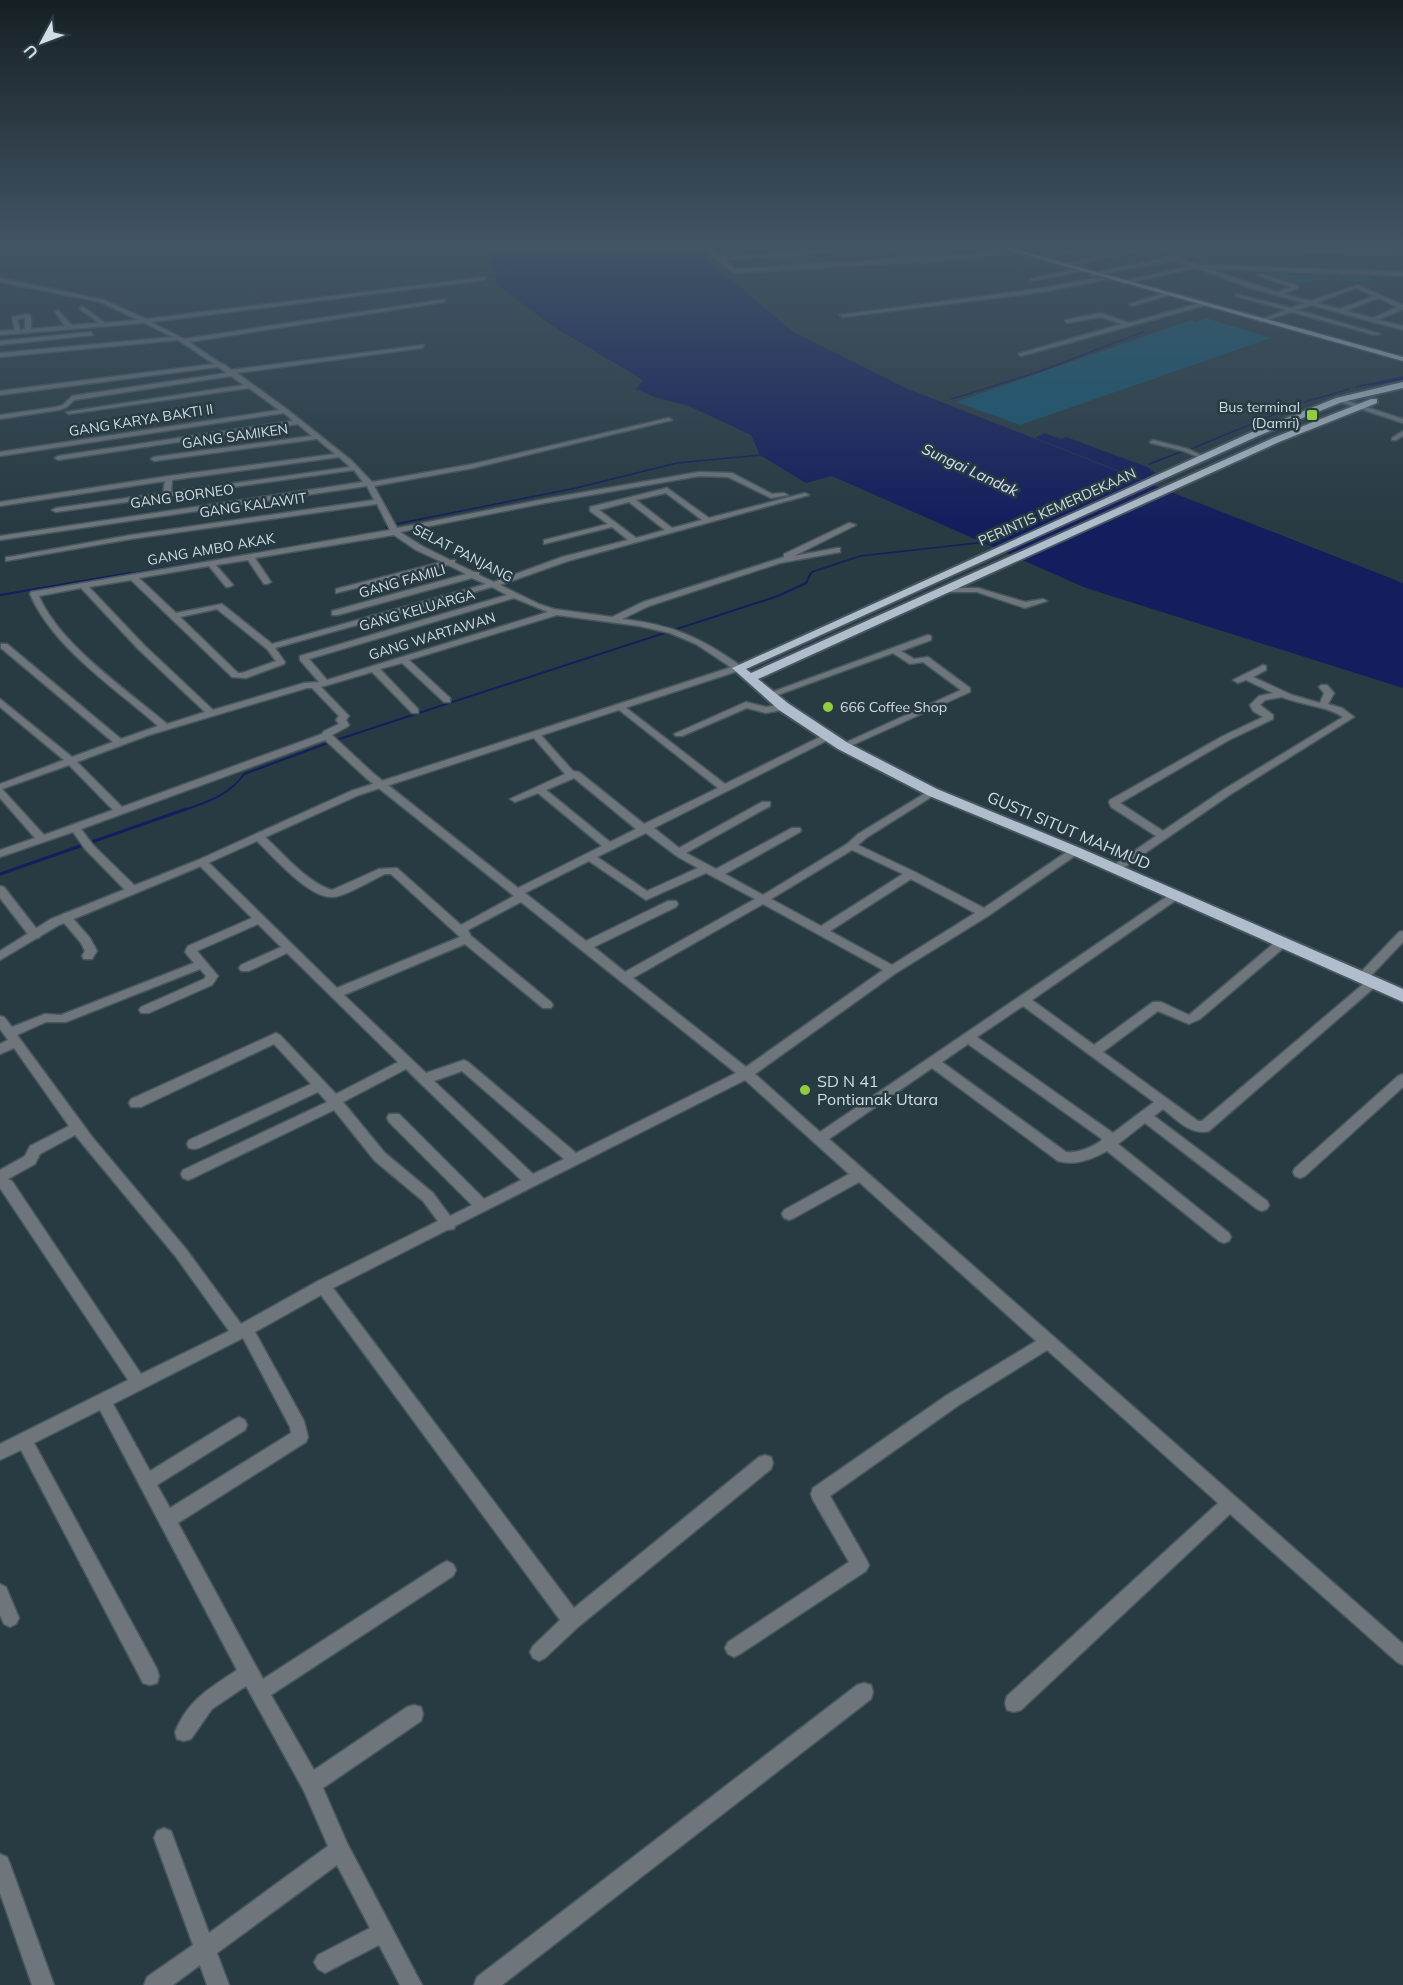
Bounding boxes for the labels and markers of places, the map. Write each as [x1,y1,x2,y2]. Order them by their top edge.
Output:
place label: Bus terminal (Damri) [1219,398,1300,432]
marker: Bus terminal (Damri) [1305,408,1319,422]
place label: 666 Coffee Shop [840,698,947,716]
marker: 666 Coffee Shop [821,700,835,714]
place label: SD N 41 Pontianak Utara [817,1071,938,1109]
marker: SD N 41 Pontianak Utara [798,1083,812,1097]

